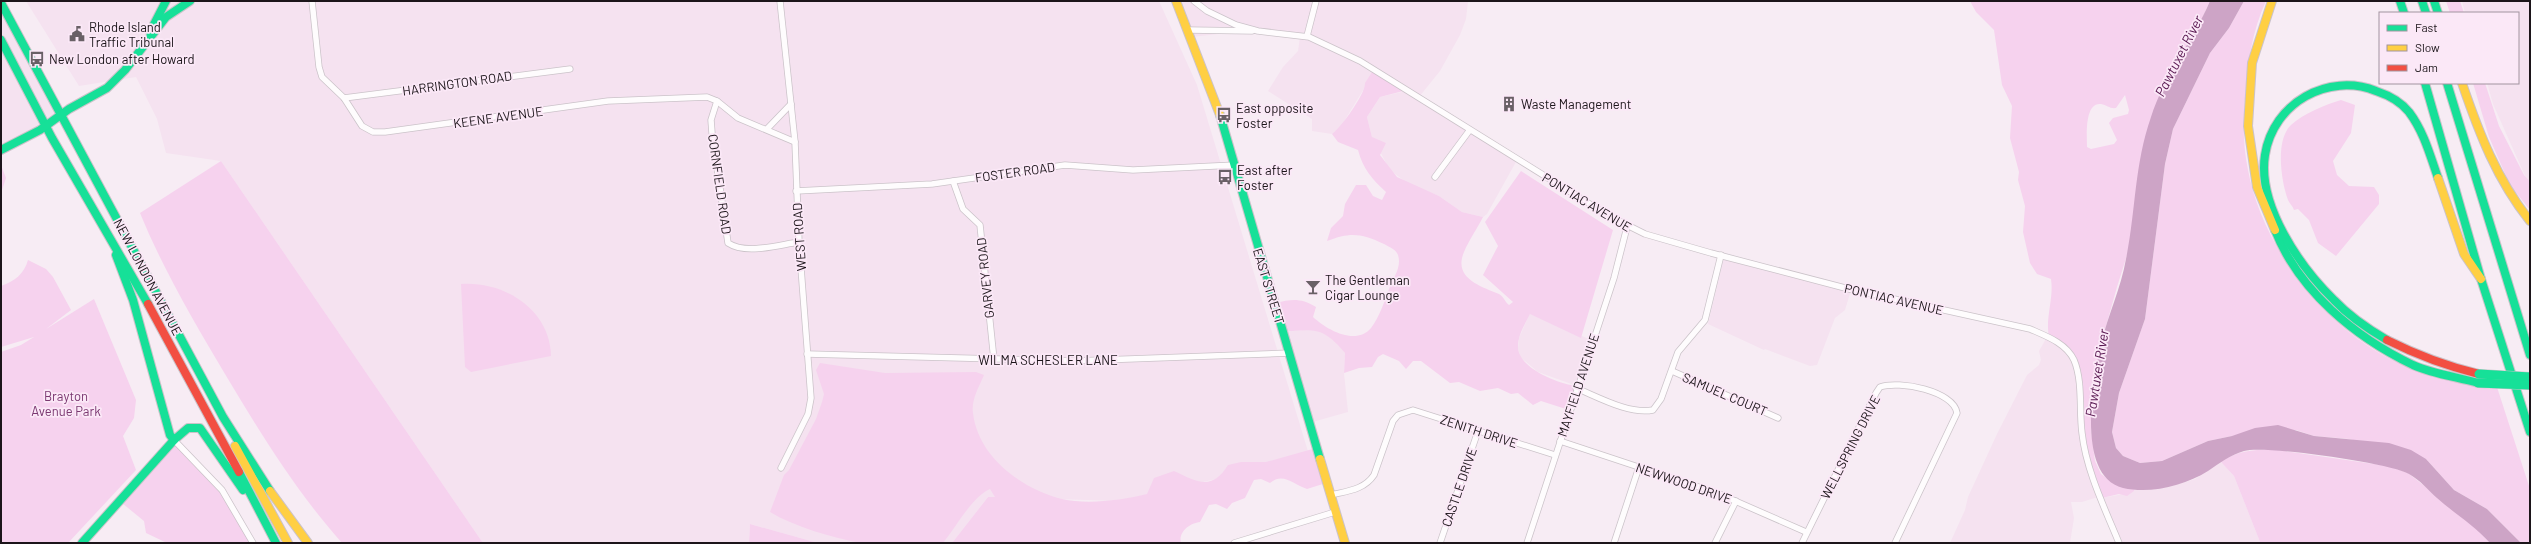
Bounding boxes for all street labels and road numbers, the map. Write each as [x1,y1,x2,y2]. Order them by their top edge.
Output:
street label: HARRINGTON ROAD [401,67,513,99]
street label: KEENE AVENUE [452,103,544,131]
street label: CORNFIELD ROAD [705,133,735,235]
street label: FOSTER ROAD [974,158,1056,186]
street label: PONTIAC AVENUE [1539,169,1635,235]
street label: WEST ROAD [789,202,809,272]
street label: NEW LONDON AVENUE [110,216,186,338]
street label: GARVEY ROAD [973,237,997,319]
street label: EAST STREET [1250,246,1288,326]
street label: PONTIAC AVENUE [1843,280,1945,318]
street label: MAYFIELD AVENUE [1554,331,1602,439]
street label: WILMA SCHESLER LANE [978,352,1118,368]
street label: SAMUEL COURT [1680,369,1770,419]
street label: WELLSPRING DRIVE [1817,392,1883,502]
street label: ZENITH DRIVE [1438,411,1520,451]
street label: CASTLE DRIVE [1438,445,1480,529]
street label: NEWWOOD DRIVE [1634,459,1734,507]

